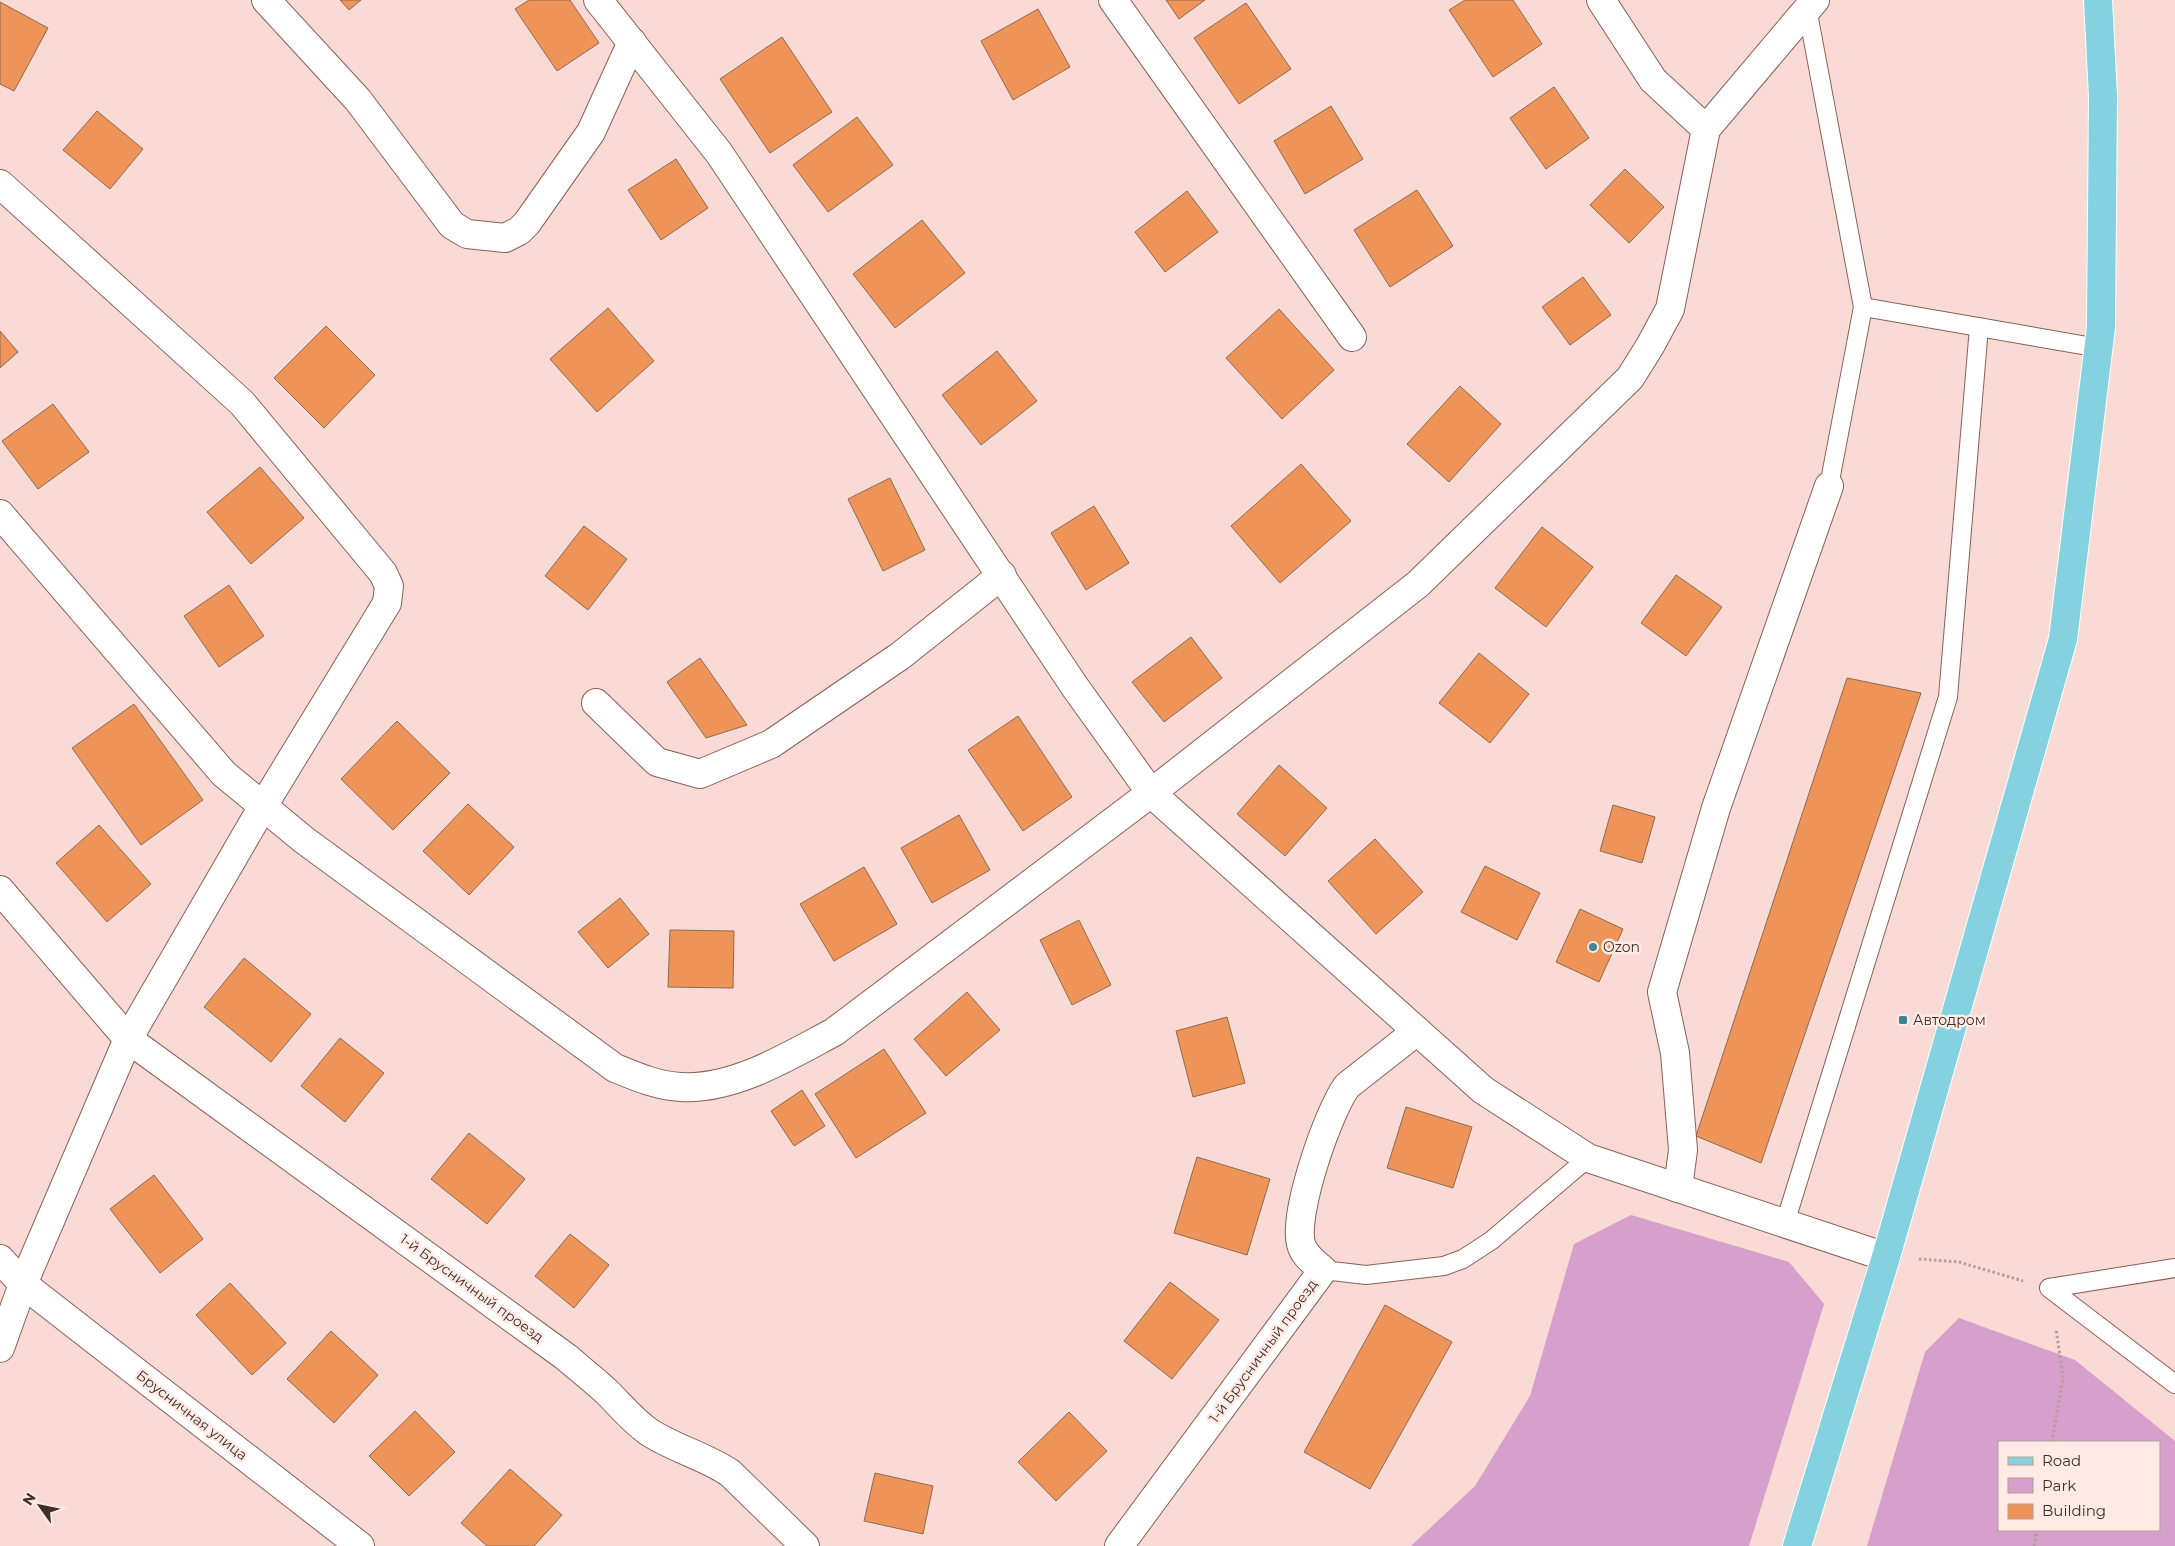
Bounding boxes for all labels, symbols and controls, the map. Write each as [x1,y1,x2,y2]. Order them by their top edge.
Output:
place label: Ozon [1603,938,1640,956]
marker: Ozon [1587,941,1599,953]
place label: Автодром [1913,1011,1986,1029]
marker: Автодром [1897,1014,1909,1026]
street label: 1-й Брусничный проезд [397,1230,547,1346]
street label: 1-й Брусничный проезд [1205,1276,1321,1426]
street label: Брусничная улица [133,1366,251,1464]
legend [1998,1441,2160,1531]
text: Road [2042,1451,2081,1470]
text: Park [2042,1476,2076,1495]
north arrow [15,1481,65,1531]
text: N [18,1489,40,1509]
text: Building [2042,1501,2106,1520]

